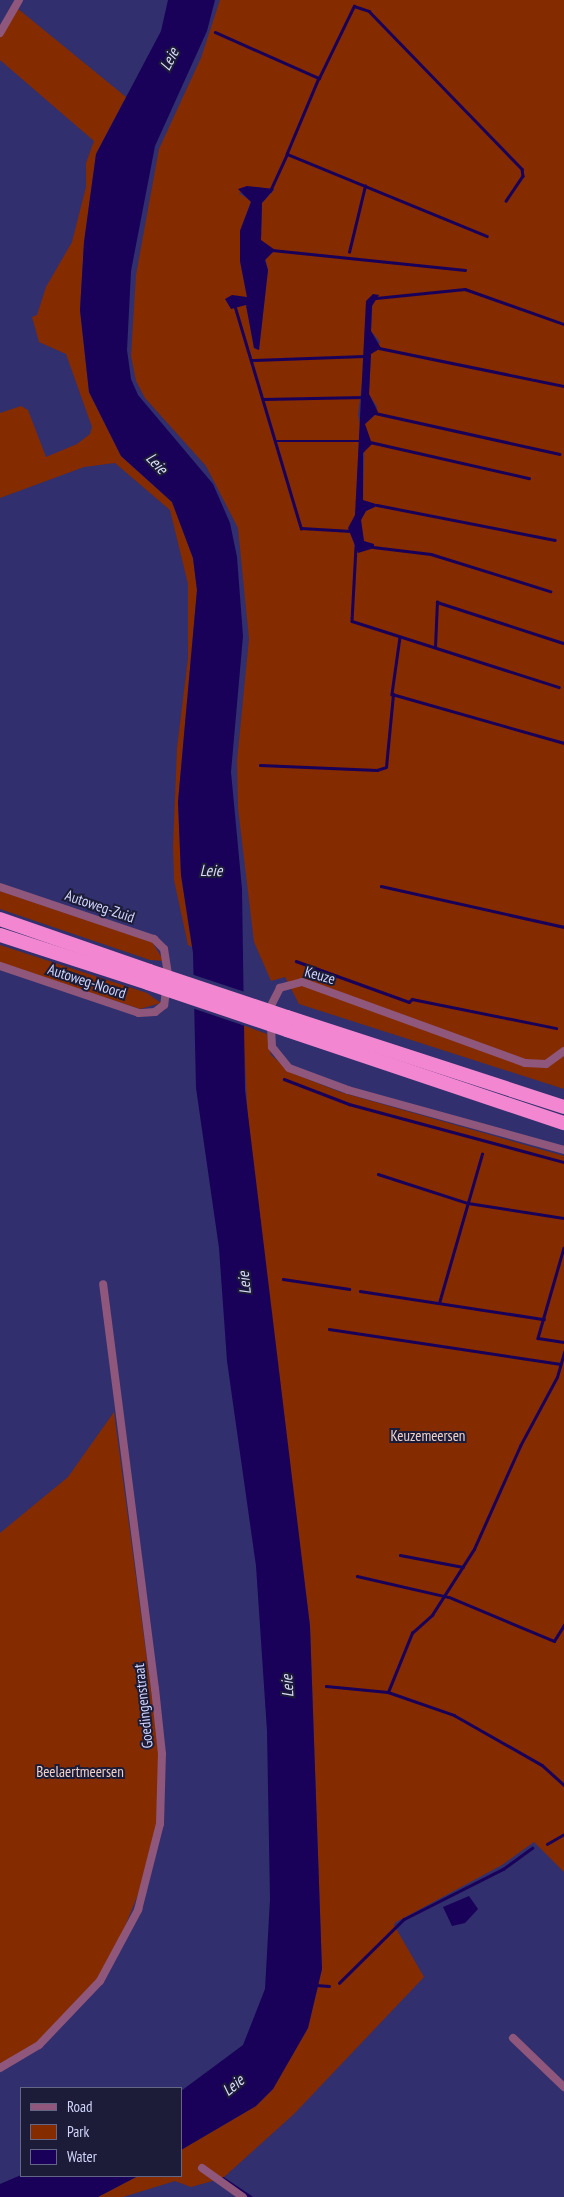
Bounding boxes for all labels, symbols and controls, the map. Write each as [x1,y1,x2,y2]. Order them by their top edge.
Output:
water label: Leie [155,45,183,73]
water label: Leie [142,448,172,478]
water label: Leie [200,860,222,880]
street label: Autoweg-Zuid [63,886,137,926]
street label: Autoweg-Noord [46,960,128,1002]
street label: Keuze [303,962,337,988]
water label: Leie [233,1271,255,1295]
park label: Keuzemeersen [391,1427,465,1445]
street label: Goedingenstraat [130,1663,156,1749]
water label: Leie [277,1674,297,1698]
park label: Beelaertmeersen [36,1763,124,1781]
water label: Leie [218,2070,248,2100]
legend [20,2087,182,2177]
text: Road [67,2097,93,2116]
text: Park [67,2122,89,2141]
text: Water [67,2147,97,2166]

